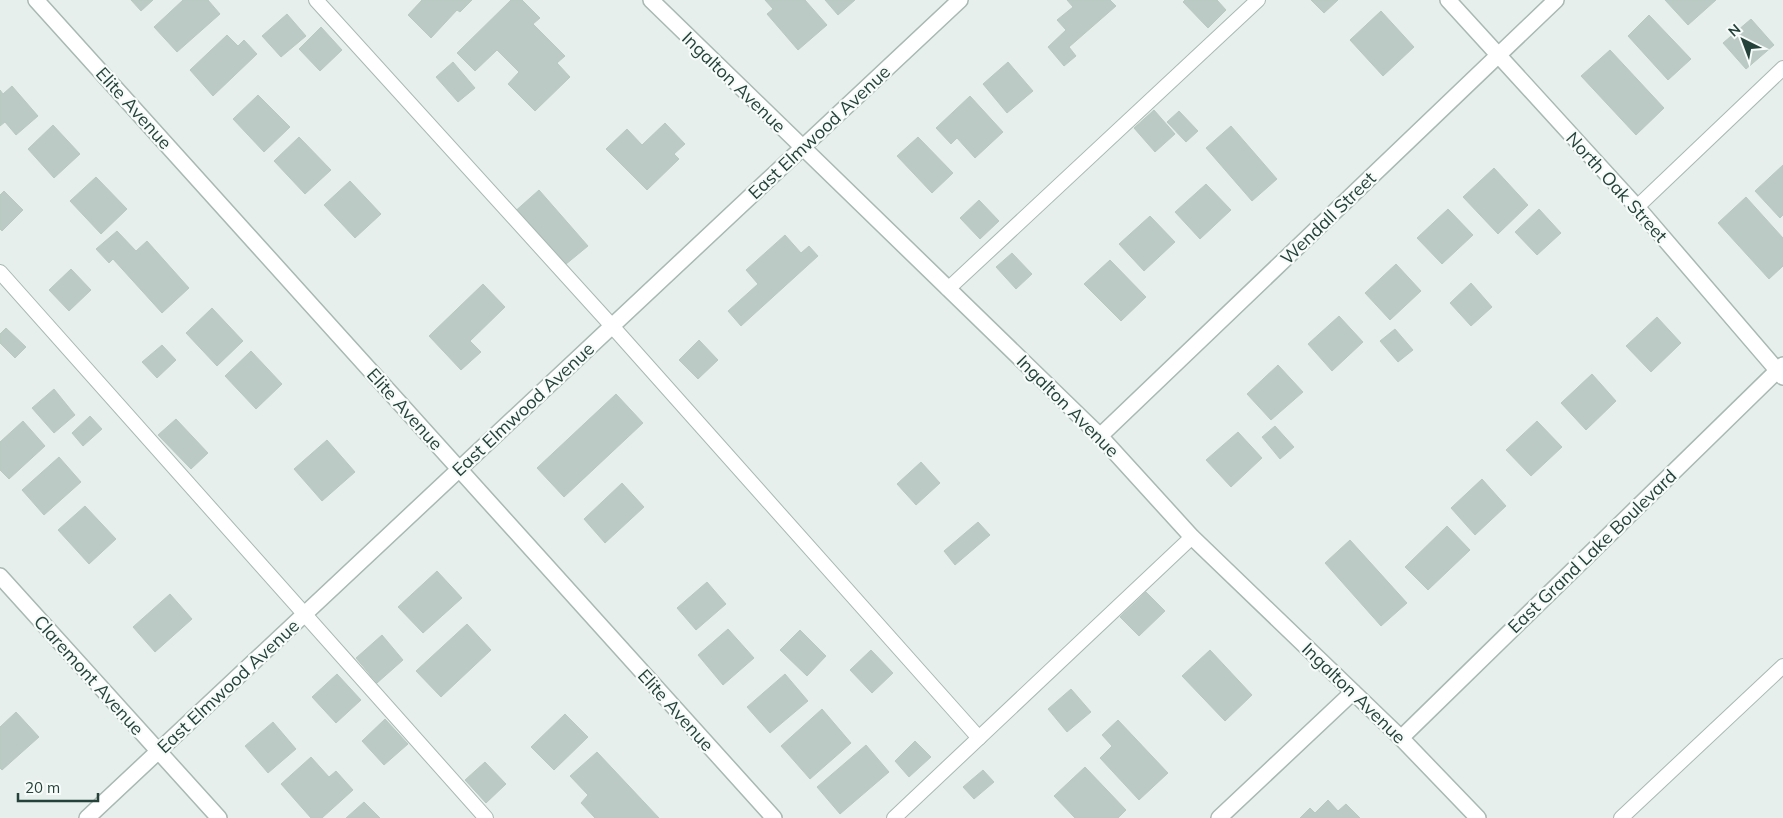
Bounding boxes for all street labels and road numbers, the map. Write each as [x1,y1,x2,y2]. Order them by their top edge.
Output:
street label: Ingalton Avenue [677,27,791,137]
street label: East Elmwood Avenue [743,60,895,204]
street label: Elite Avenue [91,62,177,154]
street label: North Oak Street [1561,127,1673,247]
street label: Wendall Street [1275,167,1381,269]
street label: East Elmwood Avenue [447,337,599,481]
street label: Ingalton Avenue [1012,350,1124,462]
street label: Elite Avenue [362,363,448,455]
street label: East Grand Lake Boulevard [1503,464,1681,638]
street label: Claremont Avenue [29,610,149,740]
street label: East Elmwood Avenue [152,614,304,758]
street label: Ingalton Avenue [1297,638,1411,748]
street label: Elite Avenue [633,664,719,756]

